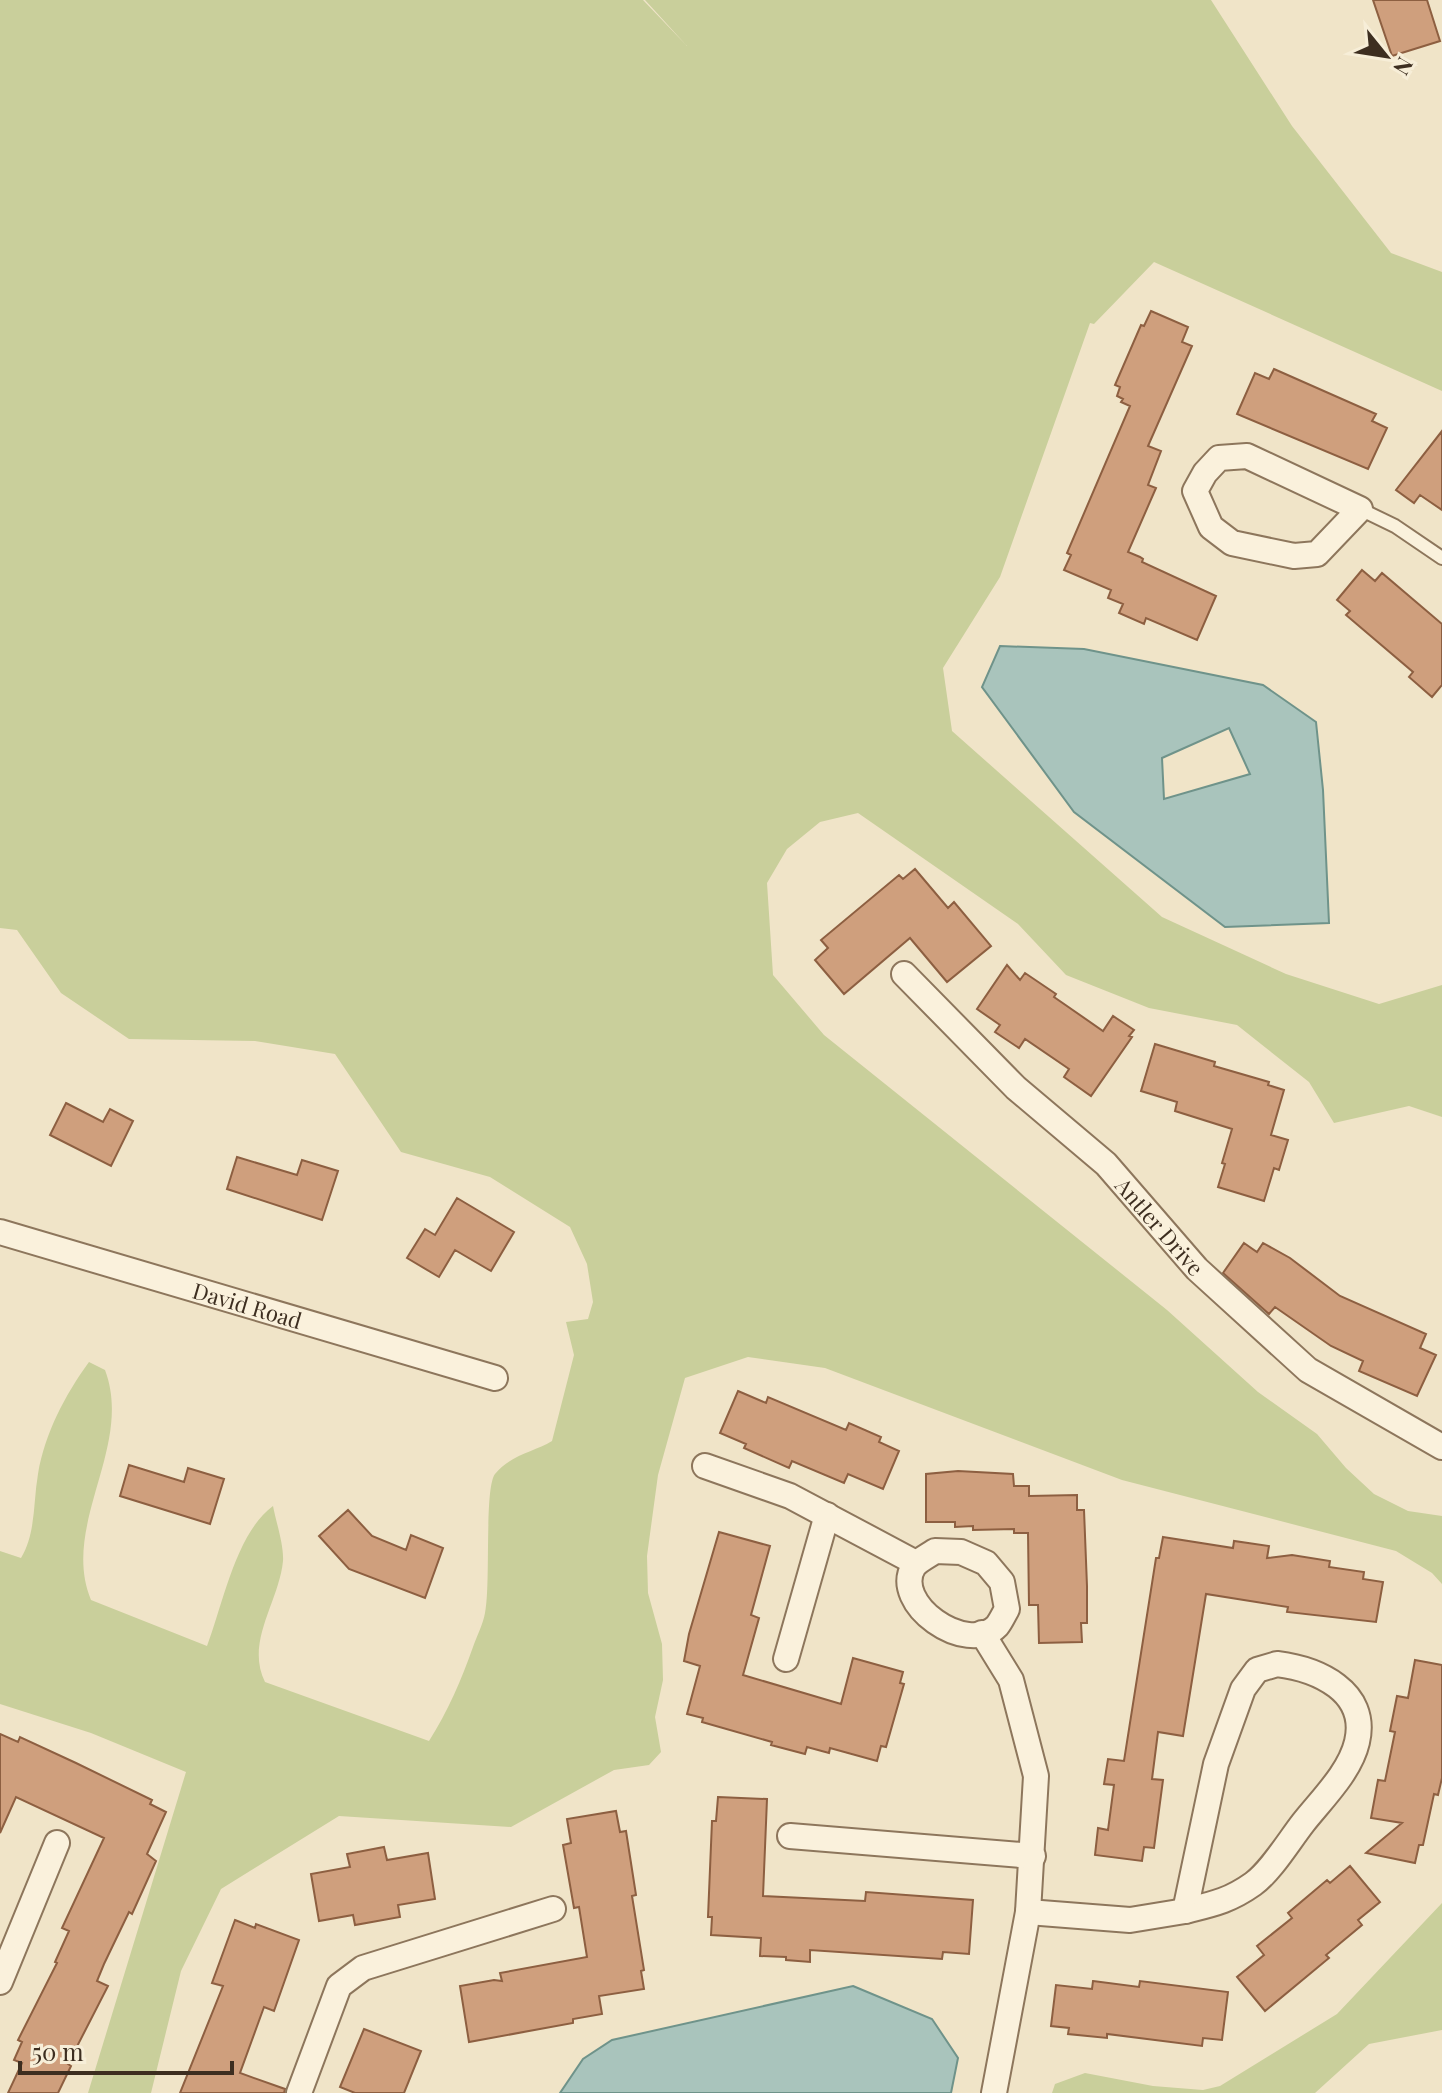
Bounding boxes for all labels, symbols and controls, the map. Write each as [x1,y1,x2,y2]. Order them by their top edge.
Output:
north arrow [1346,16,1426,96]
text: N [1387,52,1421,81]
street label: Antler Drive [1108,1170,1211,1282]
street label: David Road [189,1275,306,1335]
scale bar [20,2025,232,2075]
text: 50 m [32,2035,84,2067]

